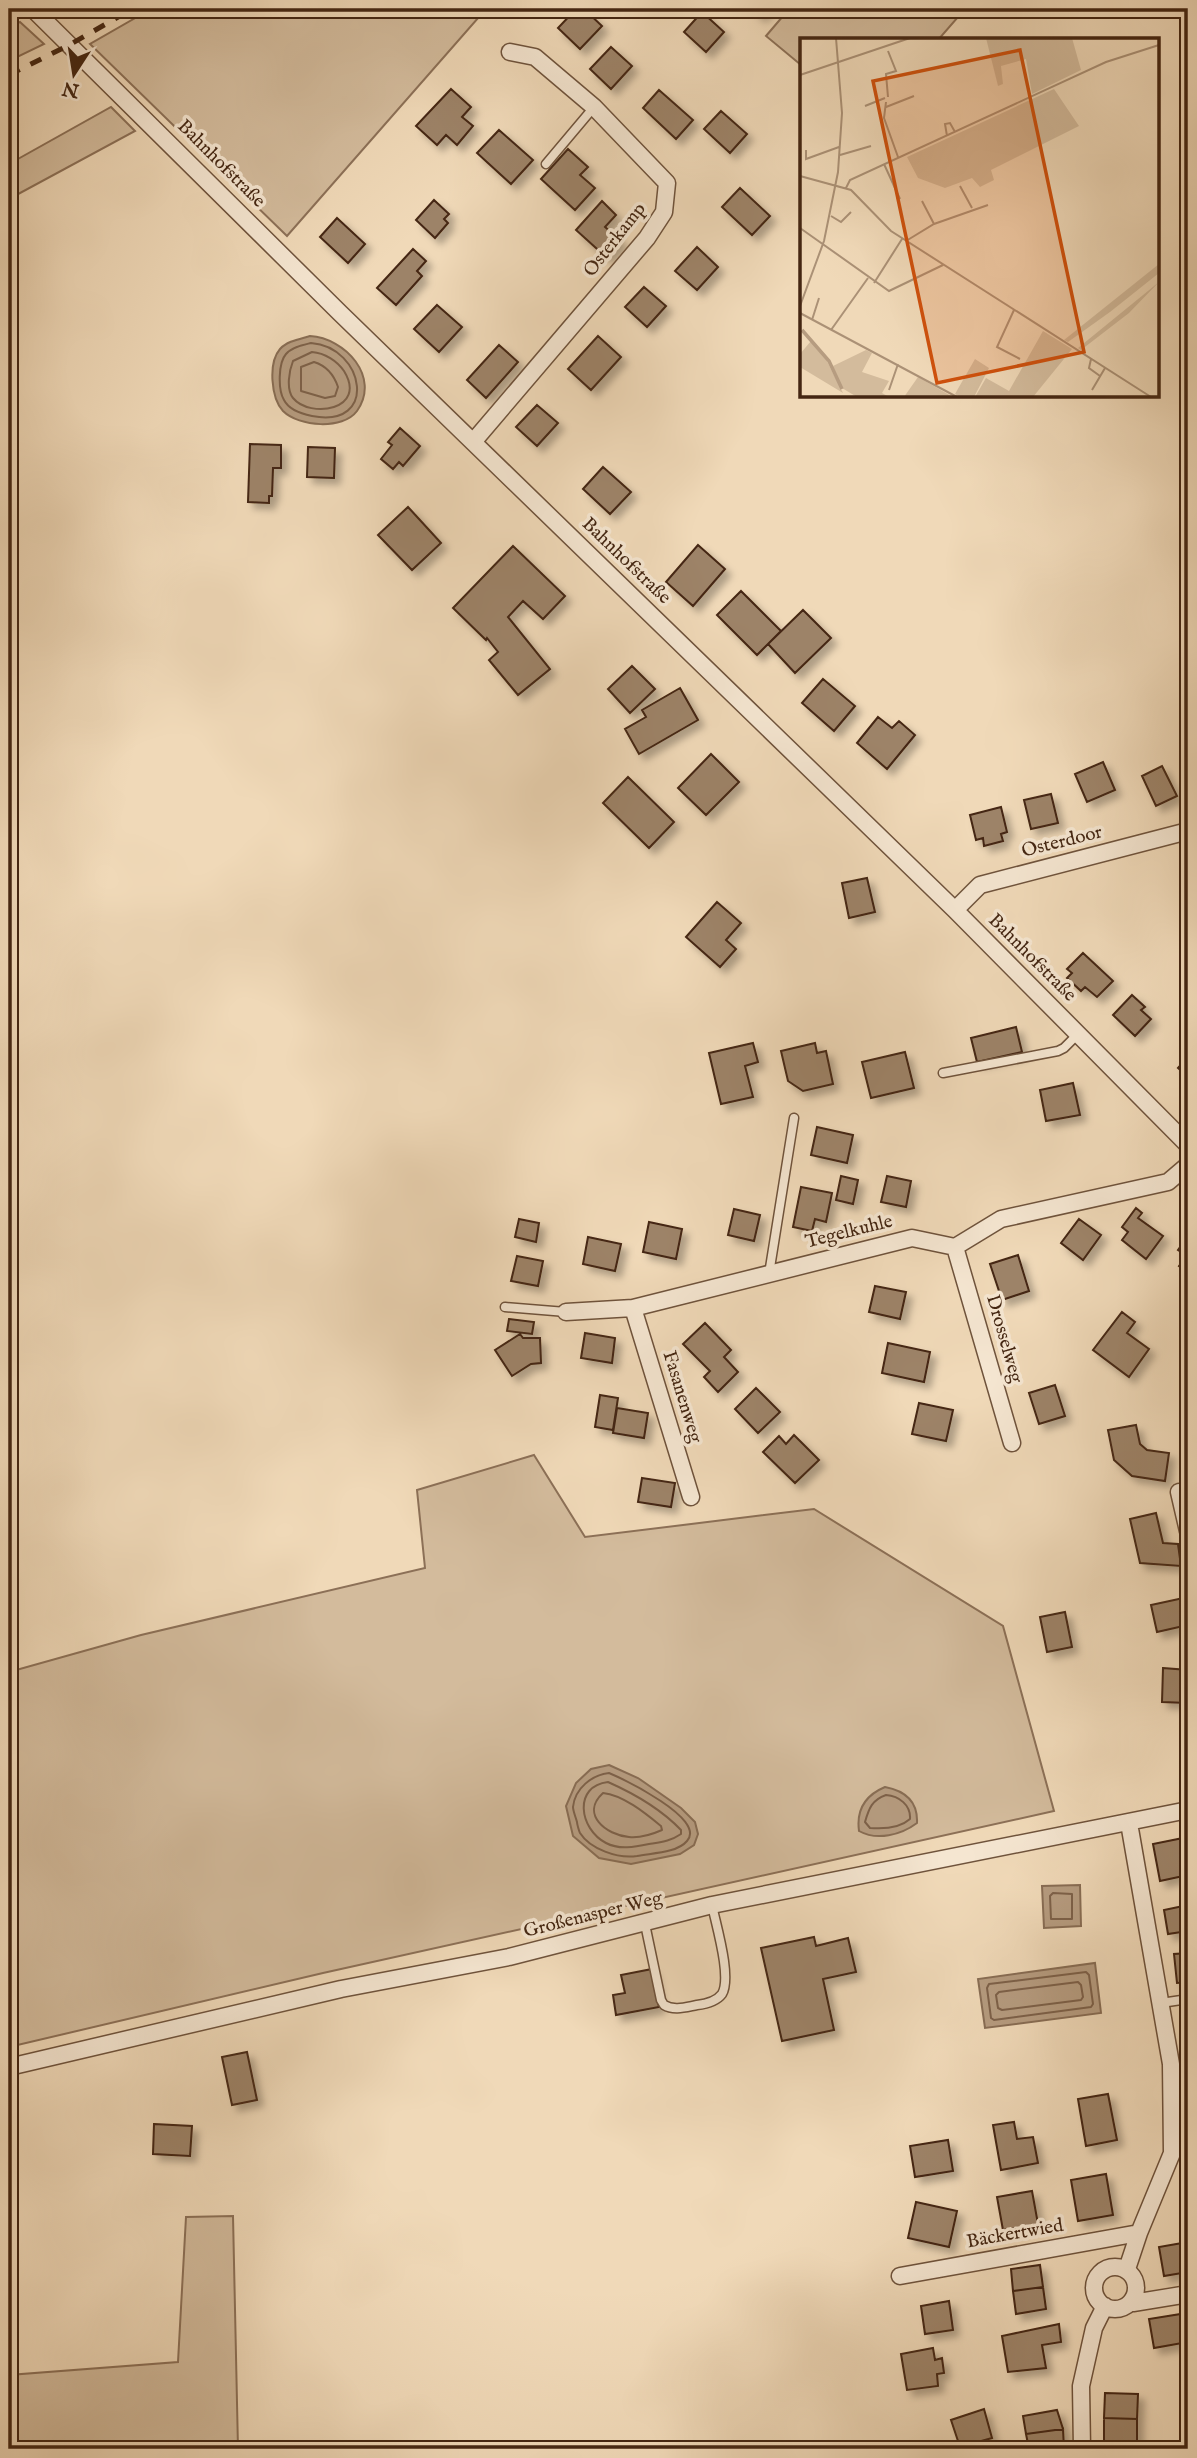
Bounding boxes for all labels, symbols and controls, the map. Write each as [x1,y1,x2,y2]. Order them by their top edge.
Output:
north arrow [38,38,108,108]
inset map [800,38,1158,397]
text: N [60,75,82,102]
street label: Bahnhofstraße [172,115,270,213]
street label: Osterkamp [578,198,652,282]
street label: Bahnhofstraße [576,512,676,610]
street label: Osterdoor [1019,820,1105,864]
street label: Bahnhofstraße [983,909,1081,1007]
street label: Tegelkuhle [803,1210,895,1254]
street label: Drosselweg [980,1292,1028,1387]
street label: Fasanenweg [657,1348,708,1447]
street label: Großenasper Weg [521,1886,666,1944]
street label: Bäckertwied [965,2214,1066,2254]

